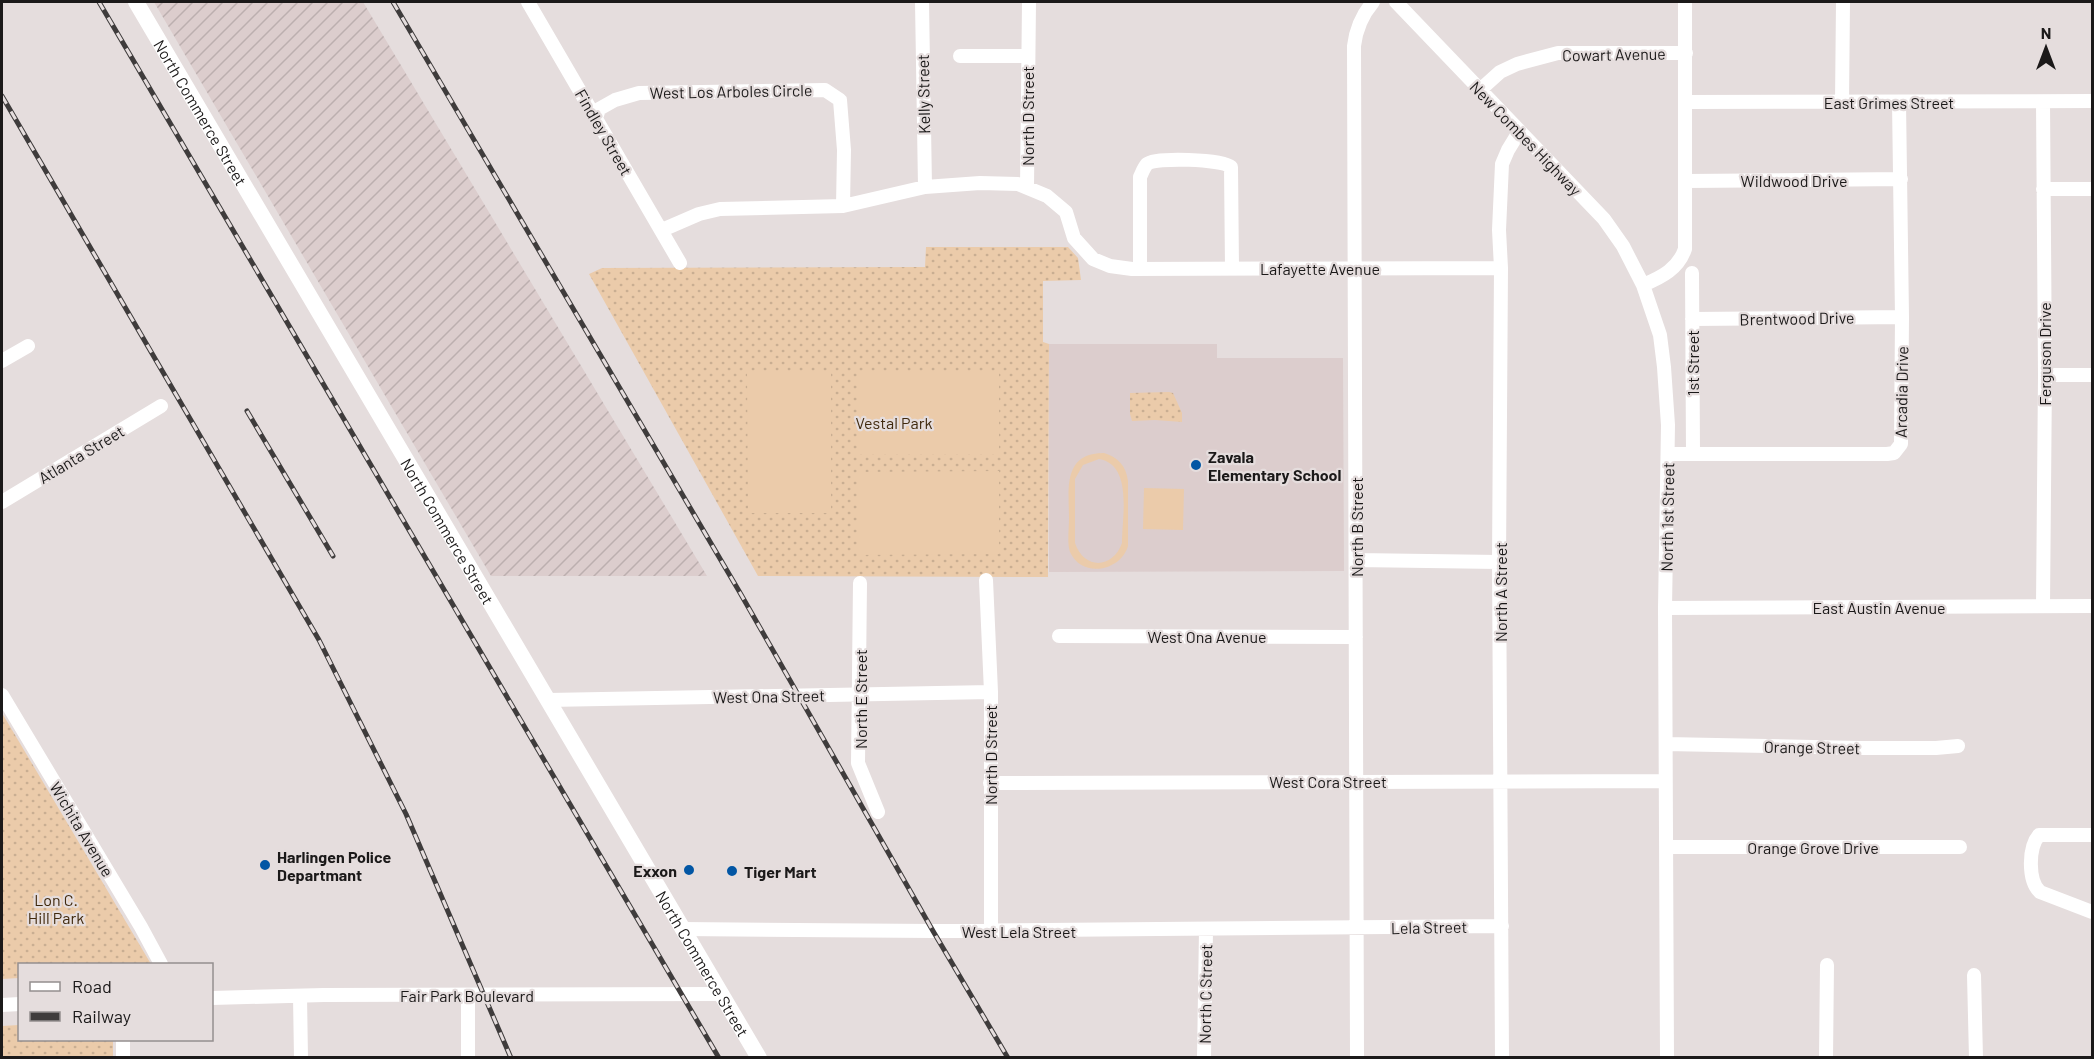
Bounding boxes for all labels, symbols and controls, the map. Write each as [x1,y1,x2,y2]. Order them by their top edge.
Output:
north arrow [2016,18,2076,78]
text: N [2041,23,2051,42]
street label: North Commerce Street [151,36,251,189]
street label: Cowart Avenue [1562,44,1666,64]
street label: Kelly Street [913,54,933,134]
street label: North D Street [1018,66,1037,166]
street label: New Combes Highway [1466,77,1586,200]
street label: West Los Arboles Circle [649,80,813,102]
street label: Findley Street [572,85,636,179]
street label: East Grimes Street [1824,93,1954,112]
street label: Wildwood Drive [1741,171,1847,190]
street label: Lafayette Avenue [1260,259,1380,278]
street label: Ferguson Drive [2035,302,2054,406]
street label: Brentwood Drive [1739,307,1855,329]
street label: 1st Street [1683,330,1702,396]
street label: Arcadia Drive [1891,346,1911,438]
park label: Vestal Park [855,413,933,432]
street label: Atlanta Street [35,421,127,487]
place label: Zavala Elementary School [1208,447,1342,484]
street label: North Commerce Street [398,454,498,607]
marker: Zavala Elementary School [1189,458,1203,472]
street label: North 1st Street [1657,462,1677,572]
street label: North B Street [1347,477,1366,577]
street label: North A Street [1491,542,1510,642]
street label: East Austin Avenue [1812,598,1946,617]
street label: West Ona Avenue [1147,627,1267,646]
street label: North E Street [851,649,870,749]
street label: West Ona Street [713,686,825,706]
street label: North D Street [981,705,1000,805]
street label: Orange Street [1764,737,1860,757]
street label: West Cora Street [1269,772,1387,791]
street label: Wichita Avenue [46,778,118,880]
street label: Orange Grove Drive [1747,838,1879,857]
place label: Harlingen Police Departmant [277,847,391,884]
marker: Harlingen Police Departmant [258,858,272,872]
place label: Exxon [633,861,677,880]
place label: Tiger Mart [744,862,817,881]
marker: Exxon [682,863,696,877]
marker: Tiger Mart [725,864,739,878]
street label: North Commerce Street [653,887,753,1040]
park label: Lon C. Hill Park [28,890,84,927]
street label: Lela Street [1391,917,1467,937]
street label: West Lela Street [962,922,1076,941]
street label: North C Street [1195,944,1215,1044]
legend [18,963,213,1041]
text: Road [72,975,112,997]
street label: Fair Park Boulevard [400,986,534,1005]
text: Railway [72,1005,131,1027]

